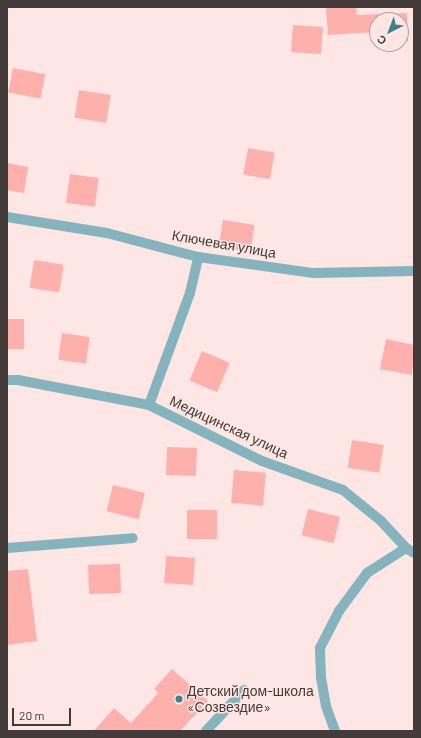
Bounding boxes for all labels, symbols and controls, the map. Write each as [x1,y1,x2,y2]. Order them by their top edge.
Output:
north arrow [369,12,409,52]
text: С [374,33,389,48]
street label: Ключевая улица [171,227,277,261]
street label: Медицинская улица [167,392,291,462]
place label: Детский дом-школа «Созвездие» [187,683,314,716]
marker: Детский дом-школа «Созвездие» [174,694,184,704]
scale bar [14,700,73,726]
text: 20 m [19,708,45,722]

